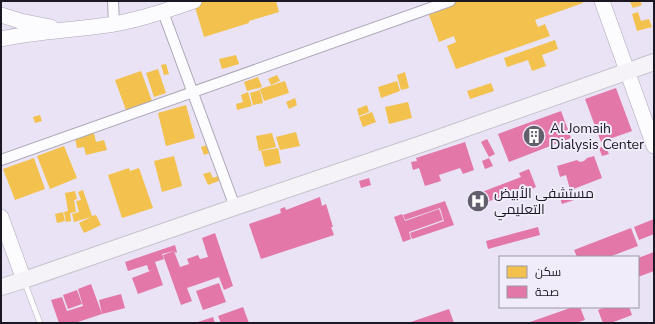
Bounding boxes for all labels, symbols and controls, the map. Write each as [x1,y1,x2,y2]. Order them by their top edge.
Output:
place label: Al Jomaih Dialysis Center [550,119,644,154]
building icon: Al Jomaih Dialysis Center [521,123,547,149]
place label: مستشفى الأبيض التعليمي [494,184,594,221]
hospital icon: مستشفى الأبيض التعليمي [465,188,491,214]
legend [499,256,639,308]
text: سكن [535,264,561,280]
text: صحة [535,284,559,300]

